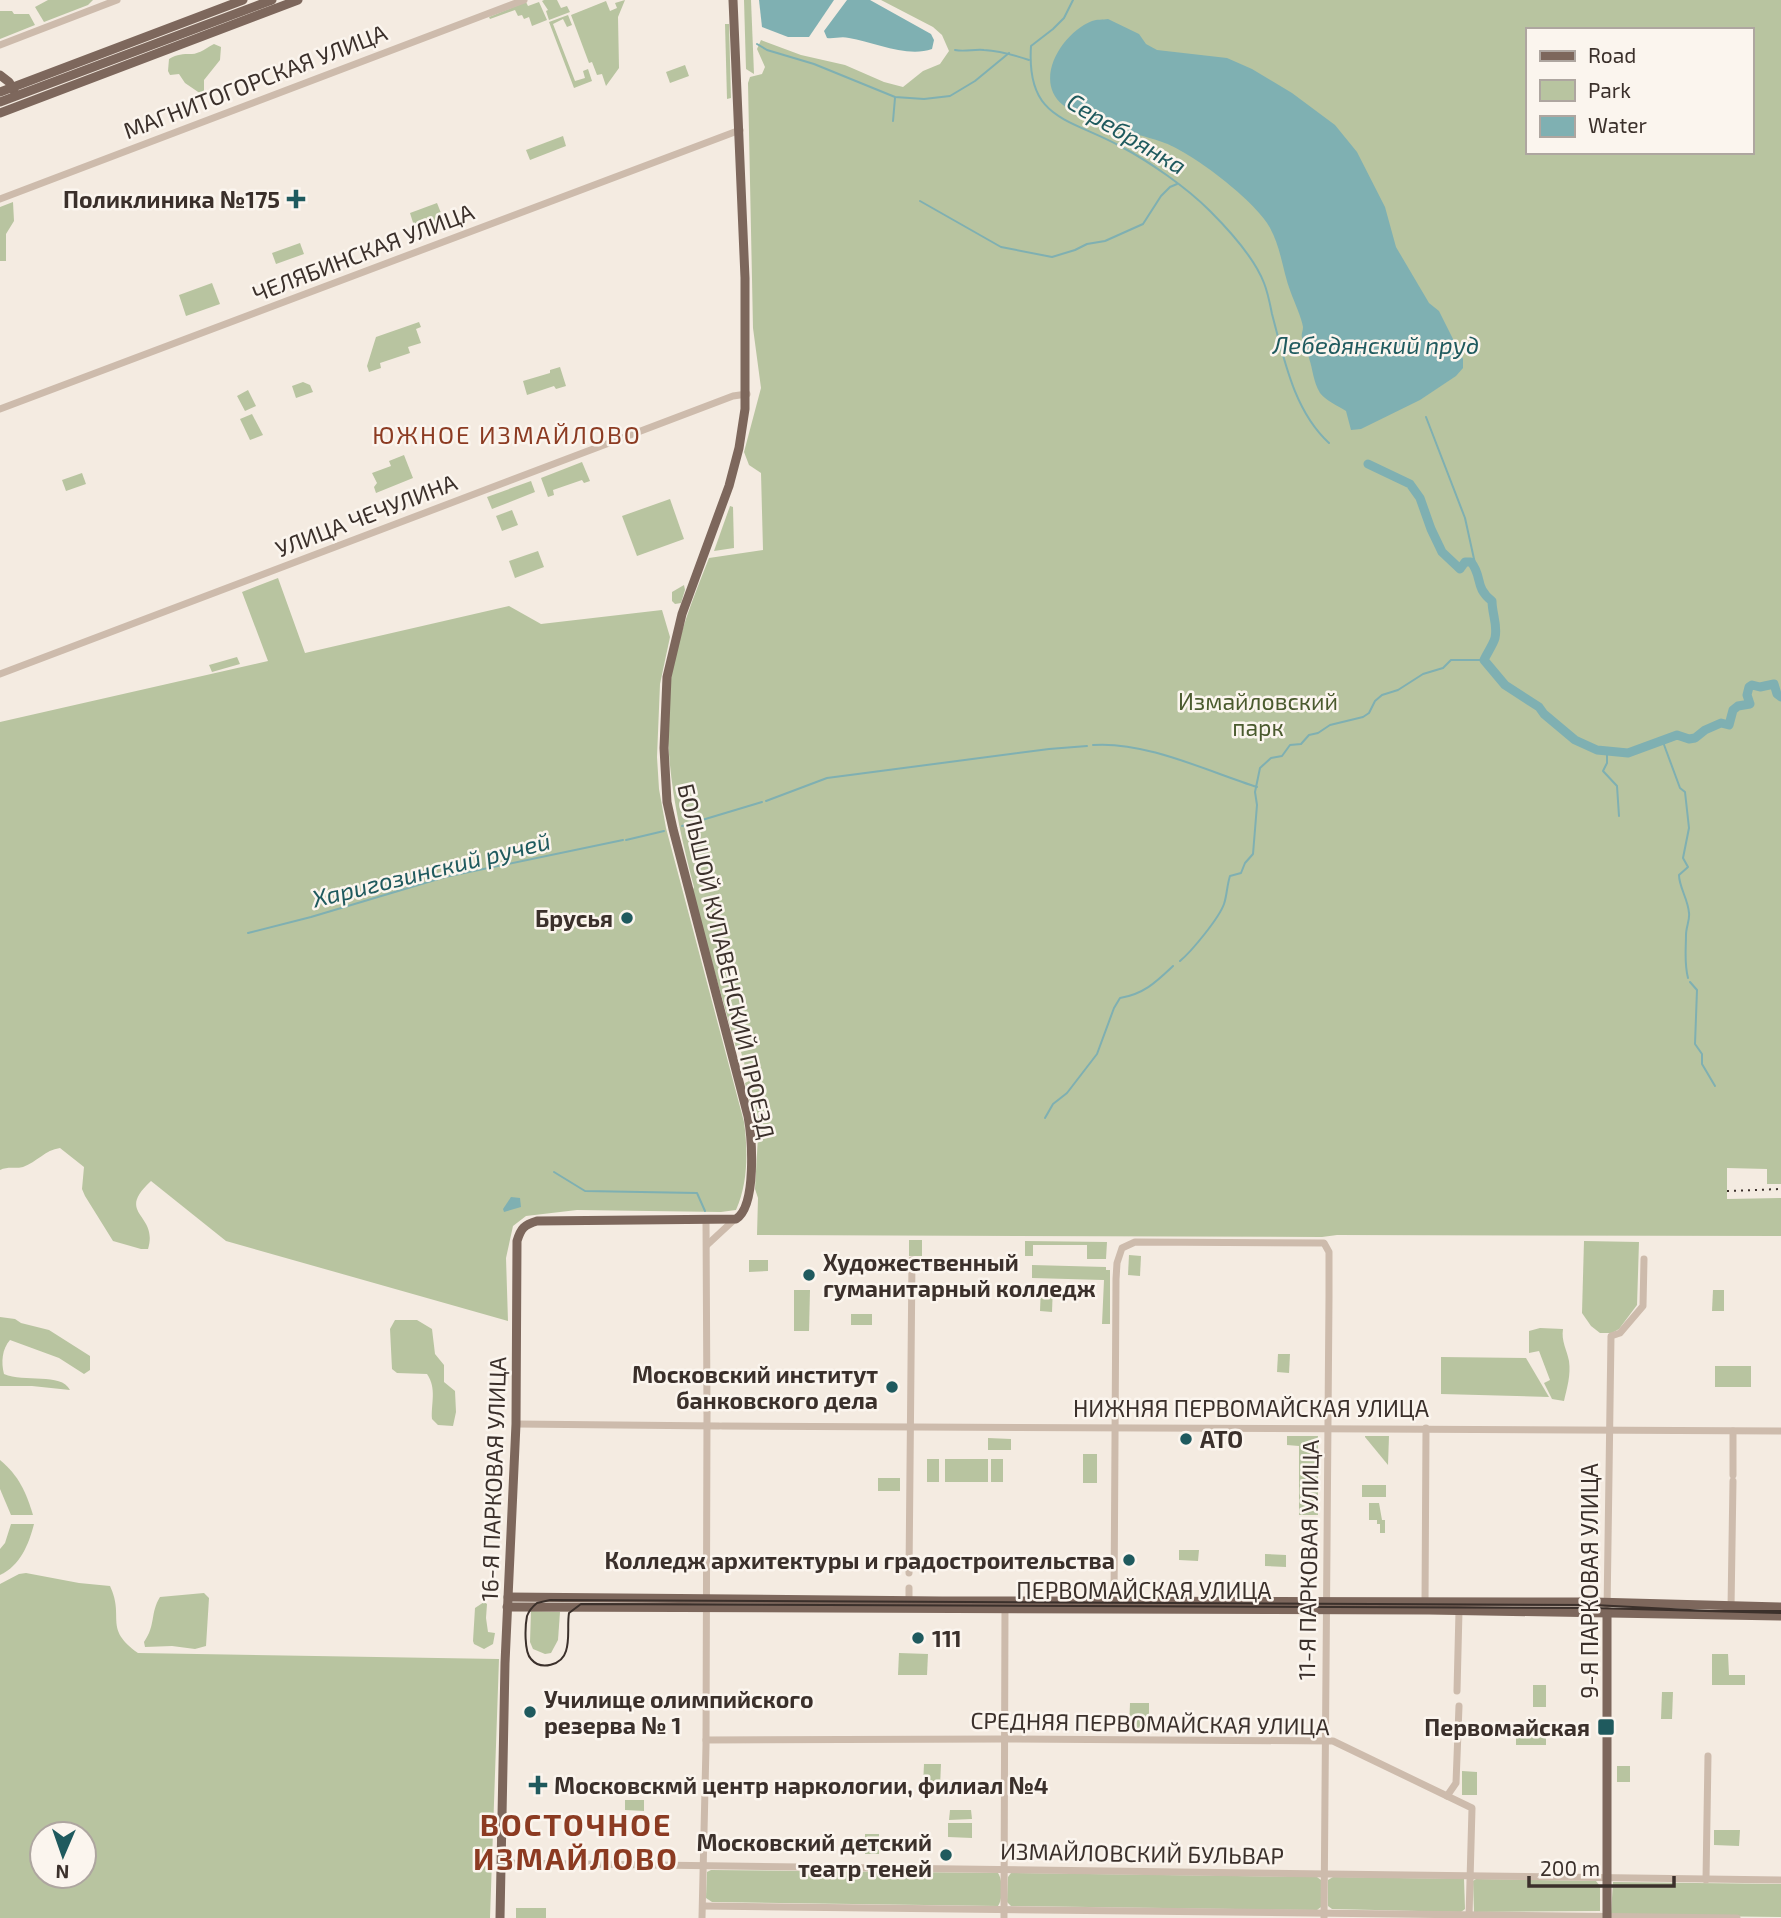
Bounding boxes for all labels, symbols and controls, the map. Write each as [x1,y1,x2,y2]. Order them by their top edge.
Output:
street label: МАГНИТОГОРСКАЯ УЛИЦА [119,18,391,144]
legend [1526,28,1753,154]
text: Road [1588,42,1636,67]
text: Park [1588,77,1631,102]
water label: Серебрянка [1062,86,1192,180]
text: Water [1588,112,1647,137]
place label: Поликлиника №175 [63,185,280,213]
marker: Поликлиника №175 [286,189,306,209]
street label: ЧЕЛЯБИНСКАЯ УЛИЦА [248,197,478,307]
water label: Лебедянский пруд [1272,330,1479,359]
district label: ЮЖНОЕ ИЗМАЙЛОВО [372,420,642,449]
street label: УЛИЦА ЧЕЧУЛИНА [271,467,461,563]
park label: Измайловский парк [1178,687,1338,741]
street label: БОЛЬШОЙ КУПАВЕНСКИЙ ПРОЕЗД [672,781,782,1141]
water label: Харигозинский ручей [308,825,553,913]
place label: Брусья [535,904,613,932]
marker: Брусья [619,910,635,926]
place label: Художественный гуманитарный колледж [823,1248,1096,1302]
marker: Художественный гуманитарный колледж [801,1267,817,1283]
street label: 16-Я ПАРКОВАЯ УЛИЦА [475,1355,511,1602]
place label: Московский институт банковского дела [632,1360,878,1414]
marker: Московский институт банковского дела [884,1379,900,1395]
street label: НИЖНЯЯ ПЕРВОМАЙСКАЯ УЛИЦА [1073,1394,1430,1422]
place label: АТО [1200,1425,1243,1453]
marker: АТО [1178,1431,1194,1447]
street label: 11-Я ПАРКОВАЯ УЛИЦА [1292,1439,1324,1681]
street label: 9-Я ПАРКОВАЯ УЛИЦА [1575,1462,1603,1699]
place label: Колледж архитектуры и градостроительства [604,1546,1115,1574]
marker: Колледж архитектуры и градостроительства [1121,1552,1137,1568]
street label: ПЕРВОМАЙСКАЯ УЛИЦА [1016,1576,1272,1604]
place label: 111 [932,1624,962,1652]
marker: 111 [910,1630,926,1646]
place label: Училище олимпийского резерва № 1 [544,1685,814,1739]
marker: Училище олимпийского резерва № 1 [522,1704,538,1720]
street label: СРЕДНЯЯ ПЕРВОМАЙСКАЯ УЛИЦА [970,1706,1331,1740]
place label: Первомайская [1424,1713,1590,1741]
marker: Первомайская [1596,1717,1616,1737]
place label: Московскмй центр наркологии, филиал №4 [554,1771,1049,1799]
marker: Московскмй центр наркологии, филиал №4 [528,1775,548,1795]
district label: ВОСТОЧНОЕ ИЗМАЙЛОВО [473,1806,679,1876]
north arrow [28,1820,98,1890]
place label: Московский детский театр теней [696,1828,932,1882]
street label: ИЗМАЙЛОВСКИЙ БУЛЬВАР [1000,1837,1284,1869]
scale bar [1529,1844,1674,1888]
marker: Московский детский театр теней [938,1847,954,1863]
text: 200 m [1540,1855,1600,1880]
text: N [55,1861,70,1884]

